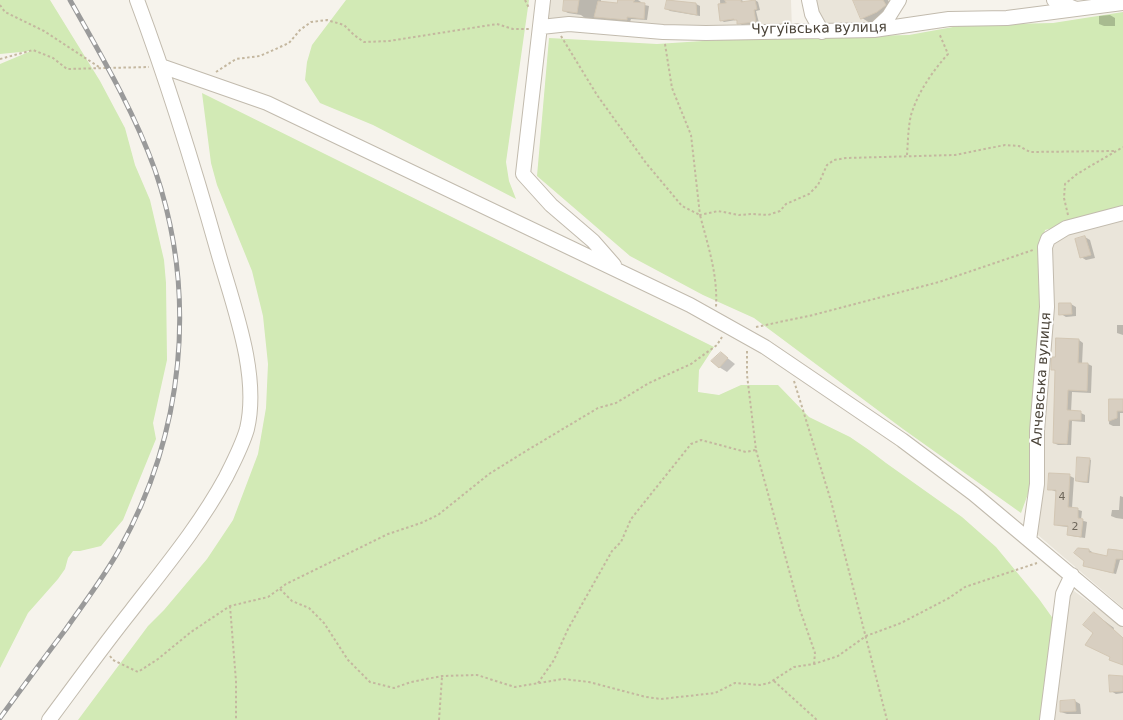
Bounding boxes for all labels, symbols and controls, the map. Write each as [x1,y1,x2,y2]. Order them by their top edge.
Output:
street label: Чугуївська вулиця [751,19,887,39]
street label: Алчевська вулиця [1029,312,1055,446]
house number: 4 [1059,490,1065,504]
house number: 2 [1072,520,1078,534]

